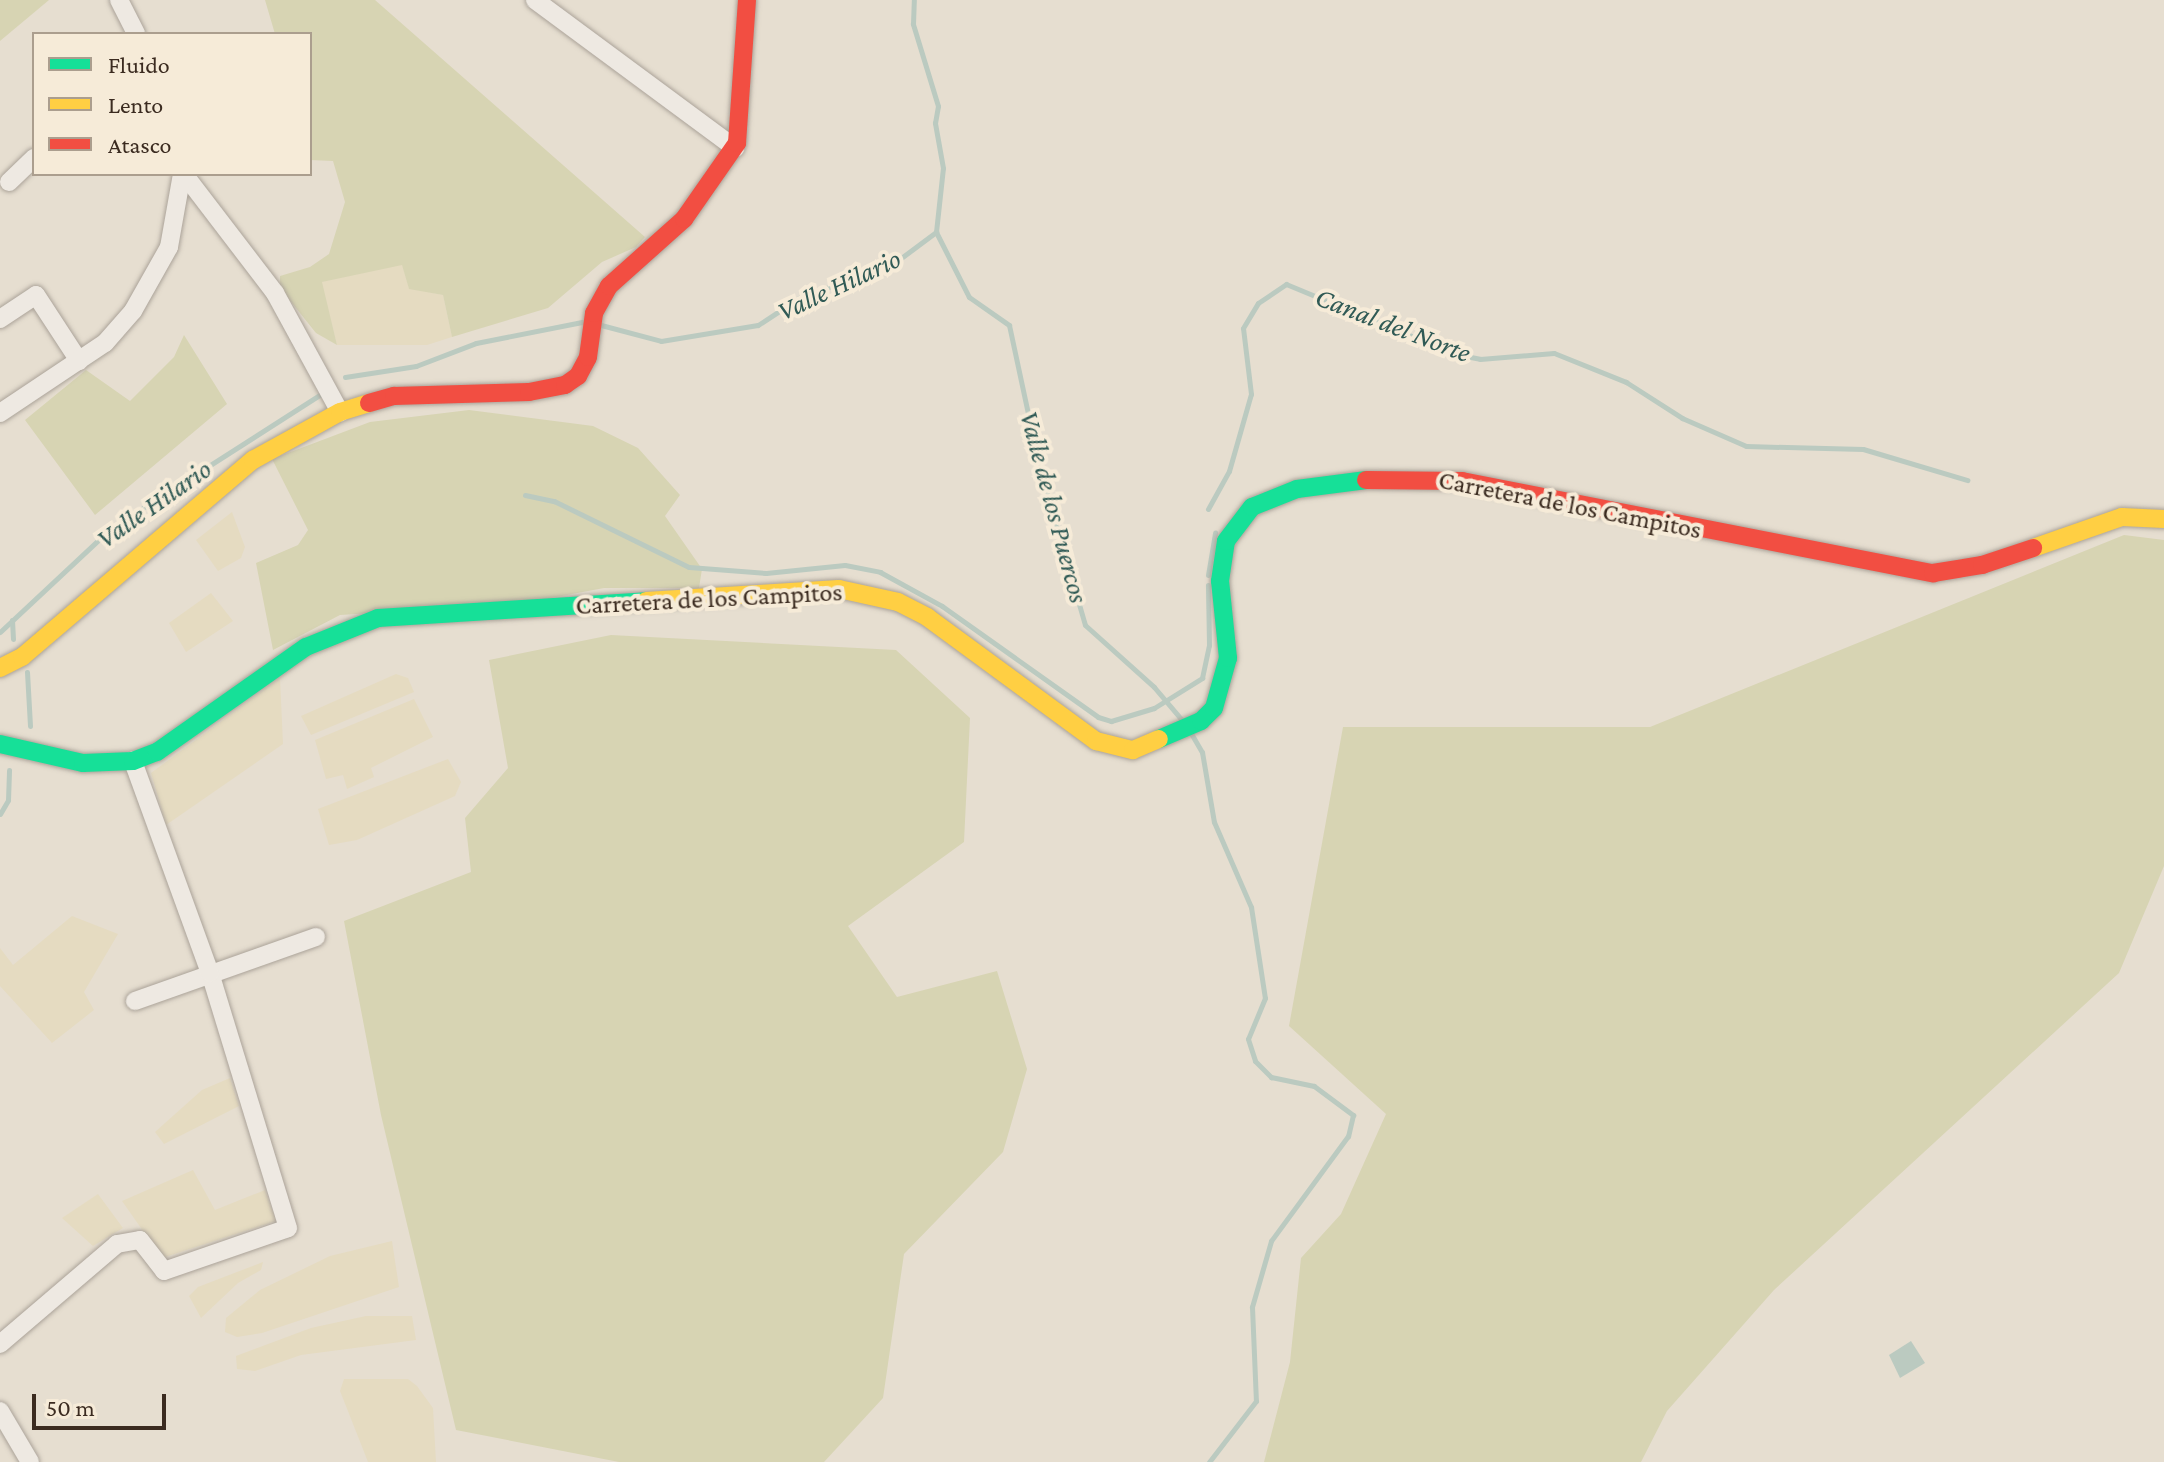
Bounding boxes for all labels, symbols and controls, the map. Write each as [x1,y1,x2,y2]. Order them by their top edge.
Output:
legend [32,32,312,176]
text: Fluido [108,51,170,78]
text: Lento [108,91,163,118]
text: Atasco [108,131,172,158]
water label: Valle Hilario [772,242,906,328]
water label: Canal del Norte [1311,280,1475,370]
water label: Valle de los Puercos [1012,407,1096,607]
water label: Valle Hilario [90,452,218,556]
street label: Carretera de los Campitos [1436,464,1704,546]
street label: Carretera de los Campitos [575,576,843,622]
scale bar [36,1378,170,1428]
text: 50 m [46,1394,95,1421]

